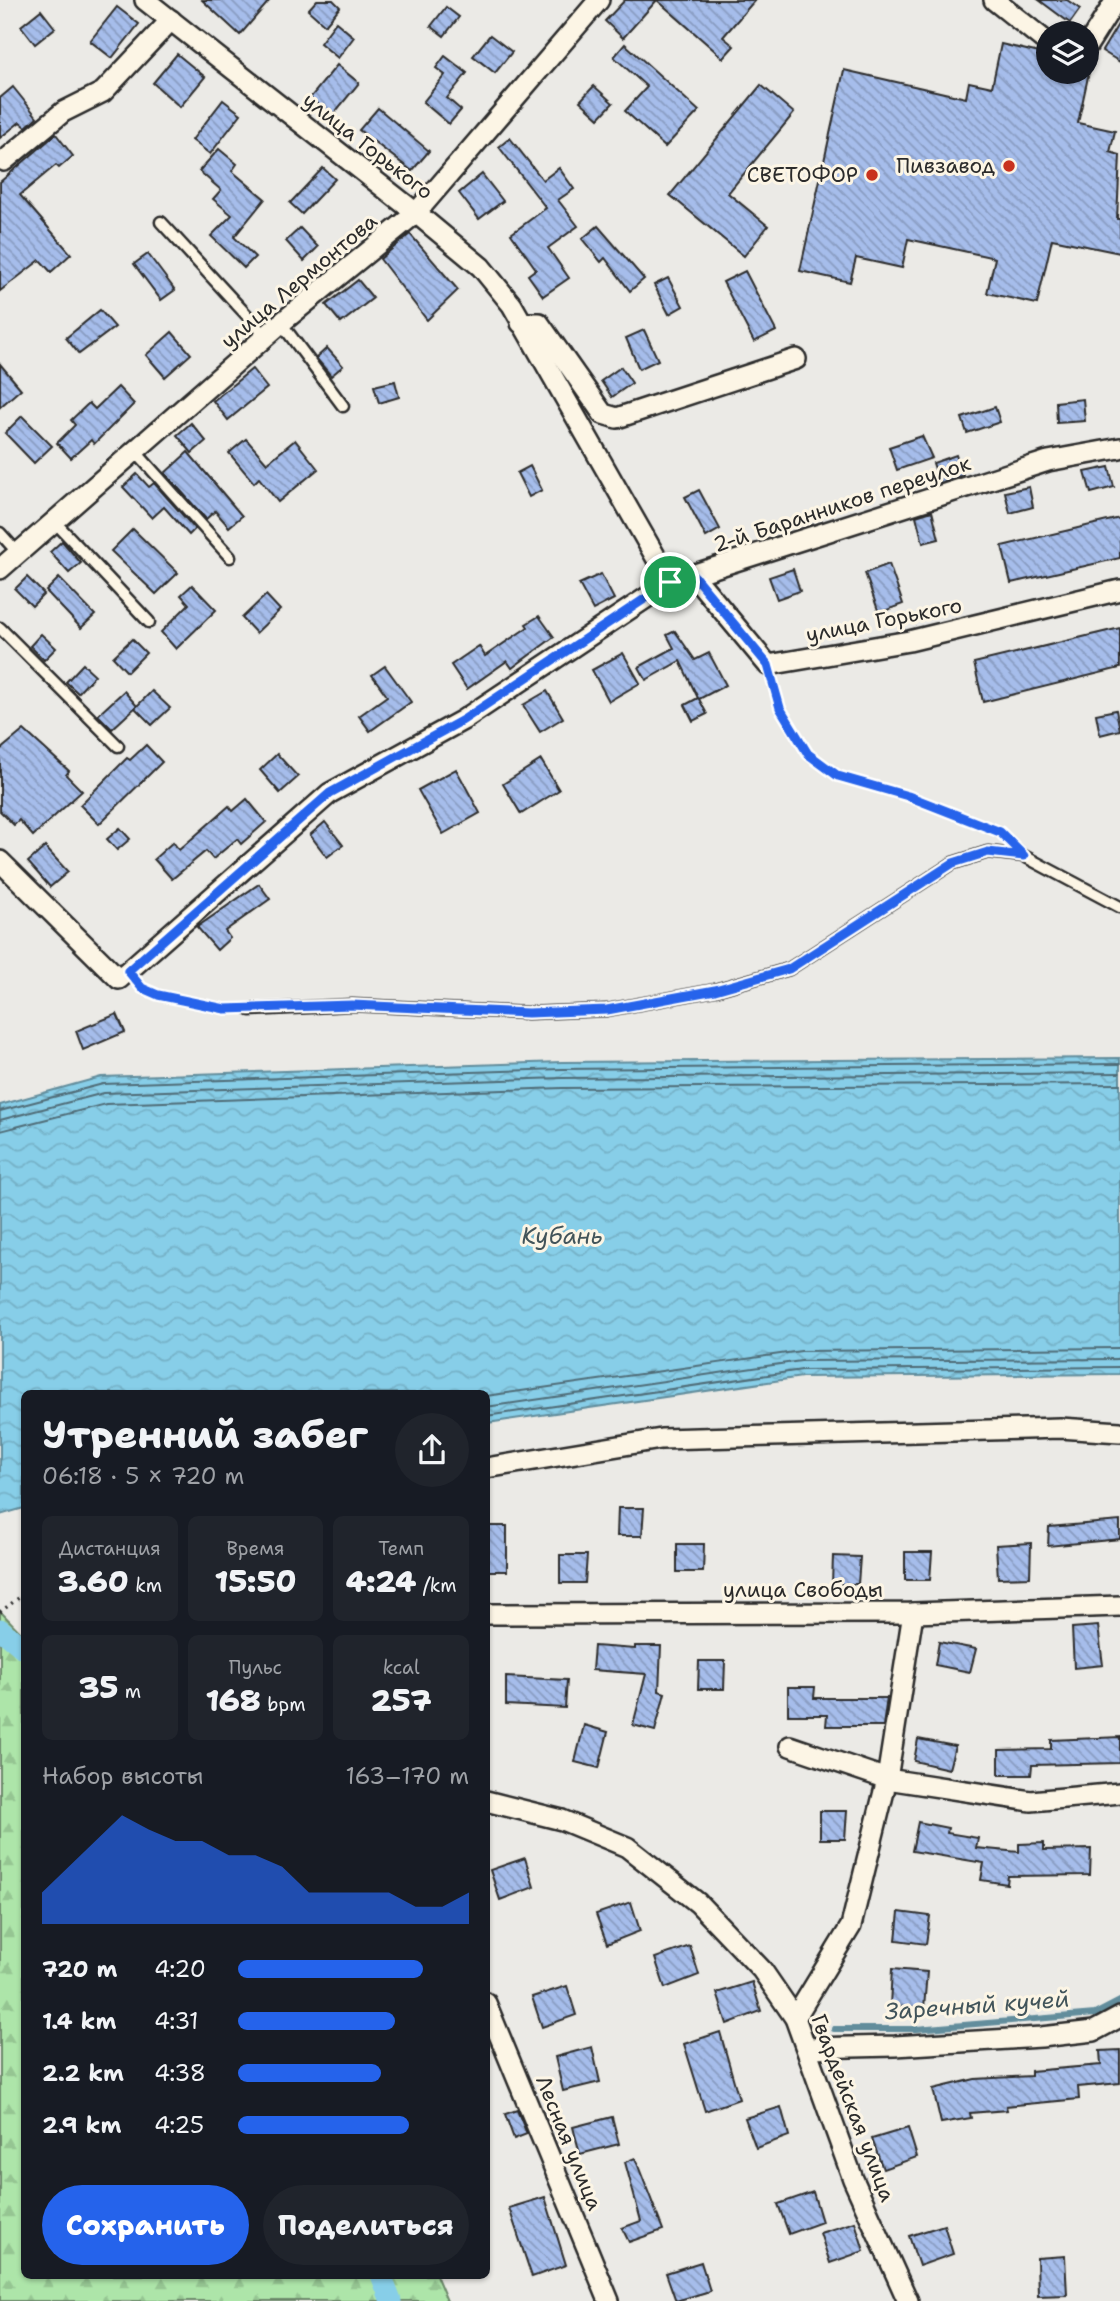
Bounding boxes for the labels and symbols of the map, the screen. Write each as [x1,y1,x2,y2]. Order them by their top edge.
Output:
street label: улица Горького [297,86,439,206]
place label: Пивзавод [896,152,995,180]
marker: Пивзавод [1001,158,1017,174]
place label: СВЕТОФОР [747,161,858,189]
marker: СВЕТОФОР [864,167,880,183]
street label: улица Лермонтова [215,207,383,355]
street label: 2-й Баранников переулок [710,449,974,559]
pin [640,552,700,612]
street label: улица Горького [804,591,964,649]
water label: Кубань [522,1221,603,1251]
street label: улица Свободы [723,1576,883,1604]
water label: Заречный кучей [884,1984,1070,2026]
street label: Гвардейская улица [804,2010,902,2206]
street label: Лесная улица [529,2071,609,2215]

